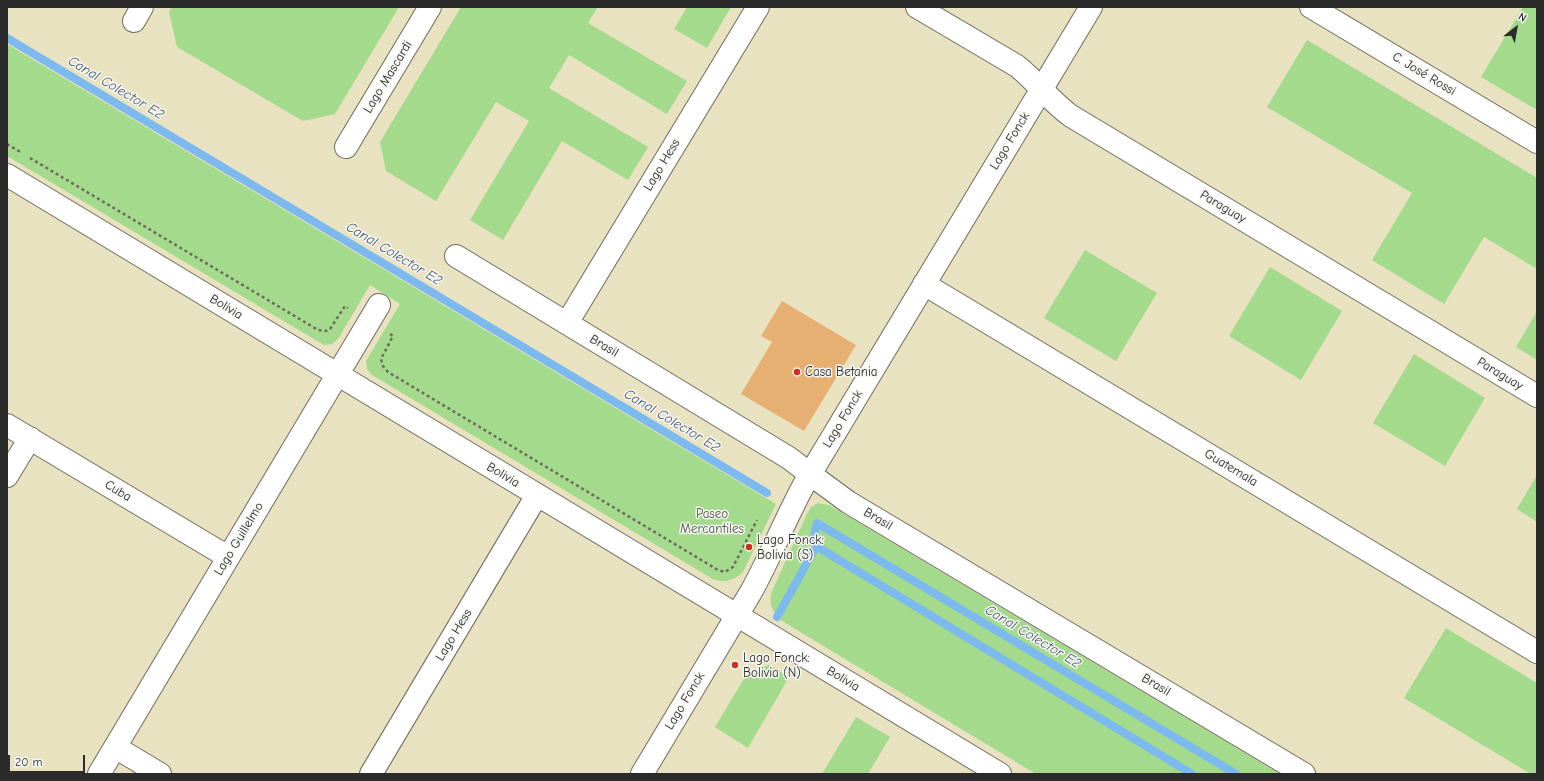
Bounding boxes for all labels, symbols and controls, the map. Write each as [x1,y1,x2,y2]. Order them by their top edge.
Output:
north arrow [1496,8,1536,48]
text: N [1516,10,1529,25]
street label: Lago Mascardi [360,38,416,116]
street label: C. José Rossi [1389,49,1459,99]
water label: Canal Colector E2 [65,53,167,123]
street label: Lago Fonck [987,109,1033,173]
street label: Lago Hess [640,136,684,194]
street label: Paraguay [1197,187,1249,227]
water label: Canal Colector E2 [343,219,445,289]
street label: Bolivia [207,291,245,323]
street label: Brasil [587,331,621,361]
street label: Paraguay [1474,354,1526,394]
place label: Casa Betania [805,364,878,380]
marker: Casa Betania [792,367,802,377]
water label: Canal Colector E2 [621,386,723,456]
street label: Lago Fonck [820,387,866,451]
street label: Guatemala [1201,446,1261,490]
street label: Bolivia [484,459,522,491]
street label: Cuba [102,477,134,505]
street label: Lago Guillelmo [211,500,267,578]
street label: Brasil [861,504,895,534]
park label: Paseo Mercantiles [680,506,744,537]
place label: Lago Fonck: Bolivia (S) [757,532,824,563]
marker: Lago Fonck: Bolivia (S) [744,542,754,552]
water label: Canal Colector E2 [982,602,1084,672]
street label: Lago Hess [432,606,476,664]
place label: Lago Fonck: Bolivia (N) [743,650,810,681]
marker: Lago Fonck: Bolivia (N) [730,660,740,670]
street label: Bolivia [824,663,862,695]
street label: Lago Fonck [662,669,708,733]
street label: Brasil [1139,670,1173,700]
scale bar [10,747,87,773]
text: 20 m [15,755,43,769]

